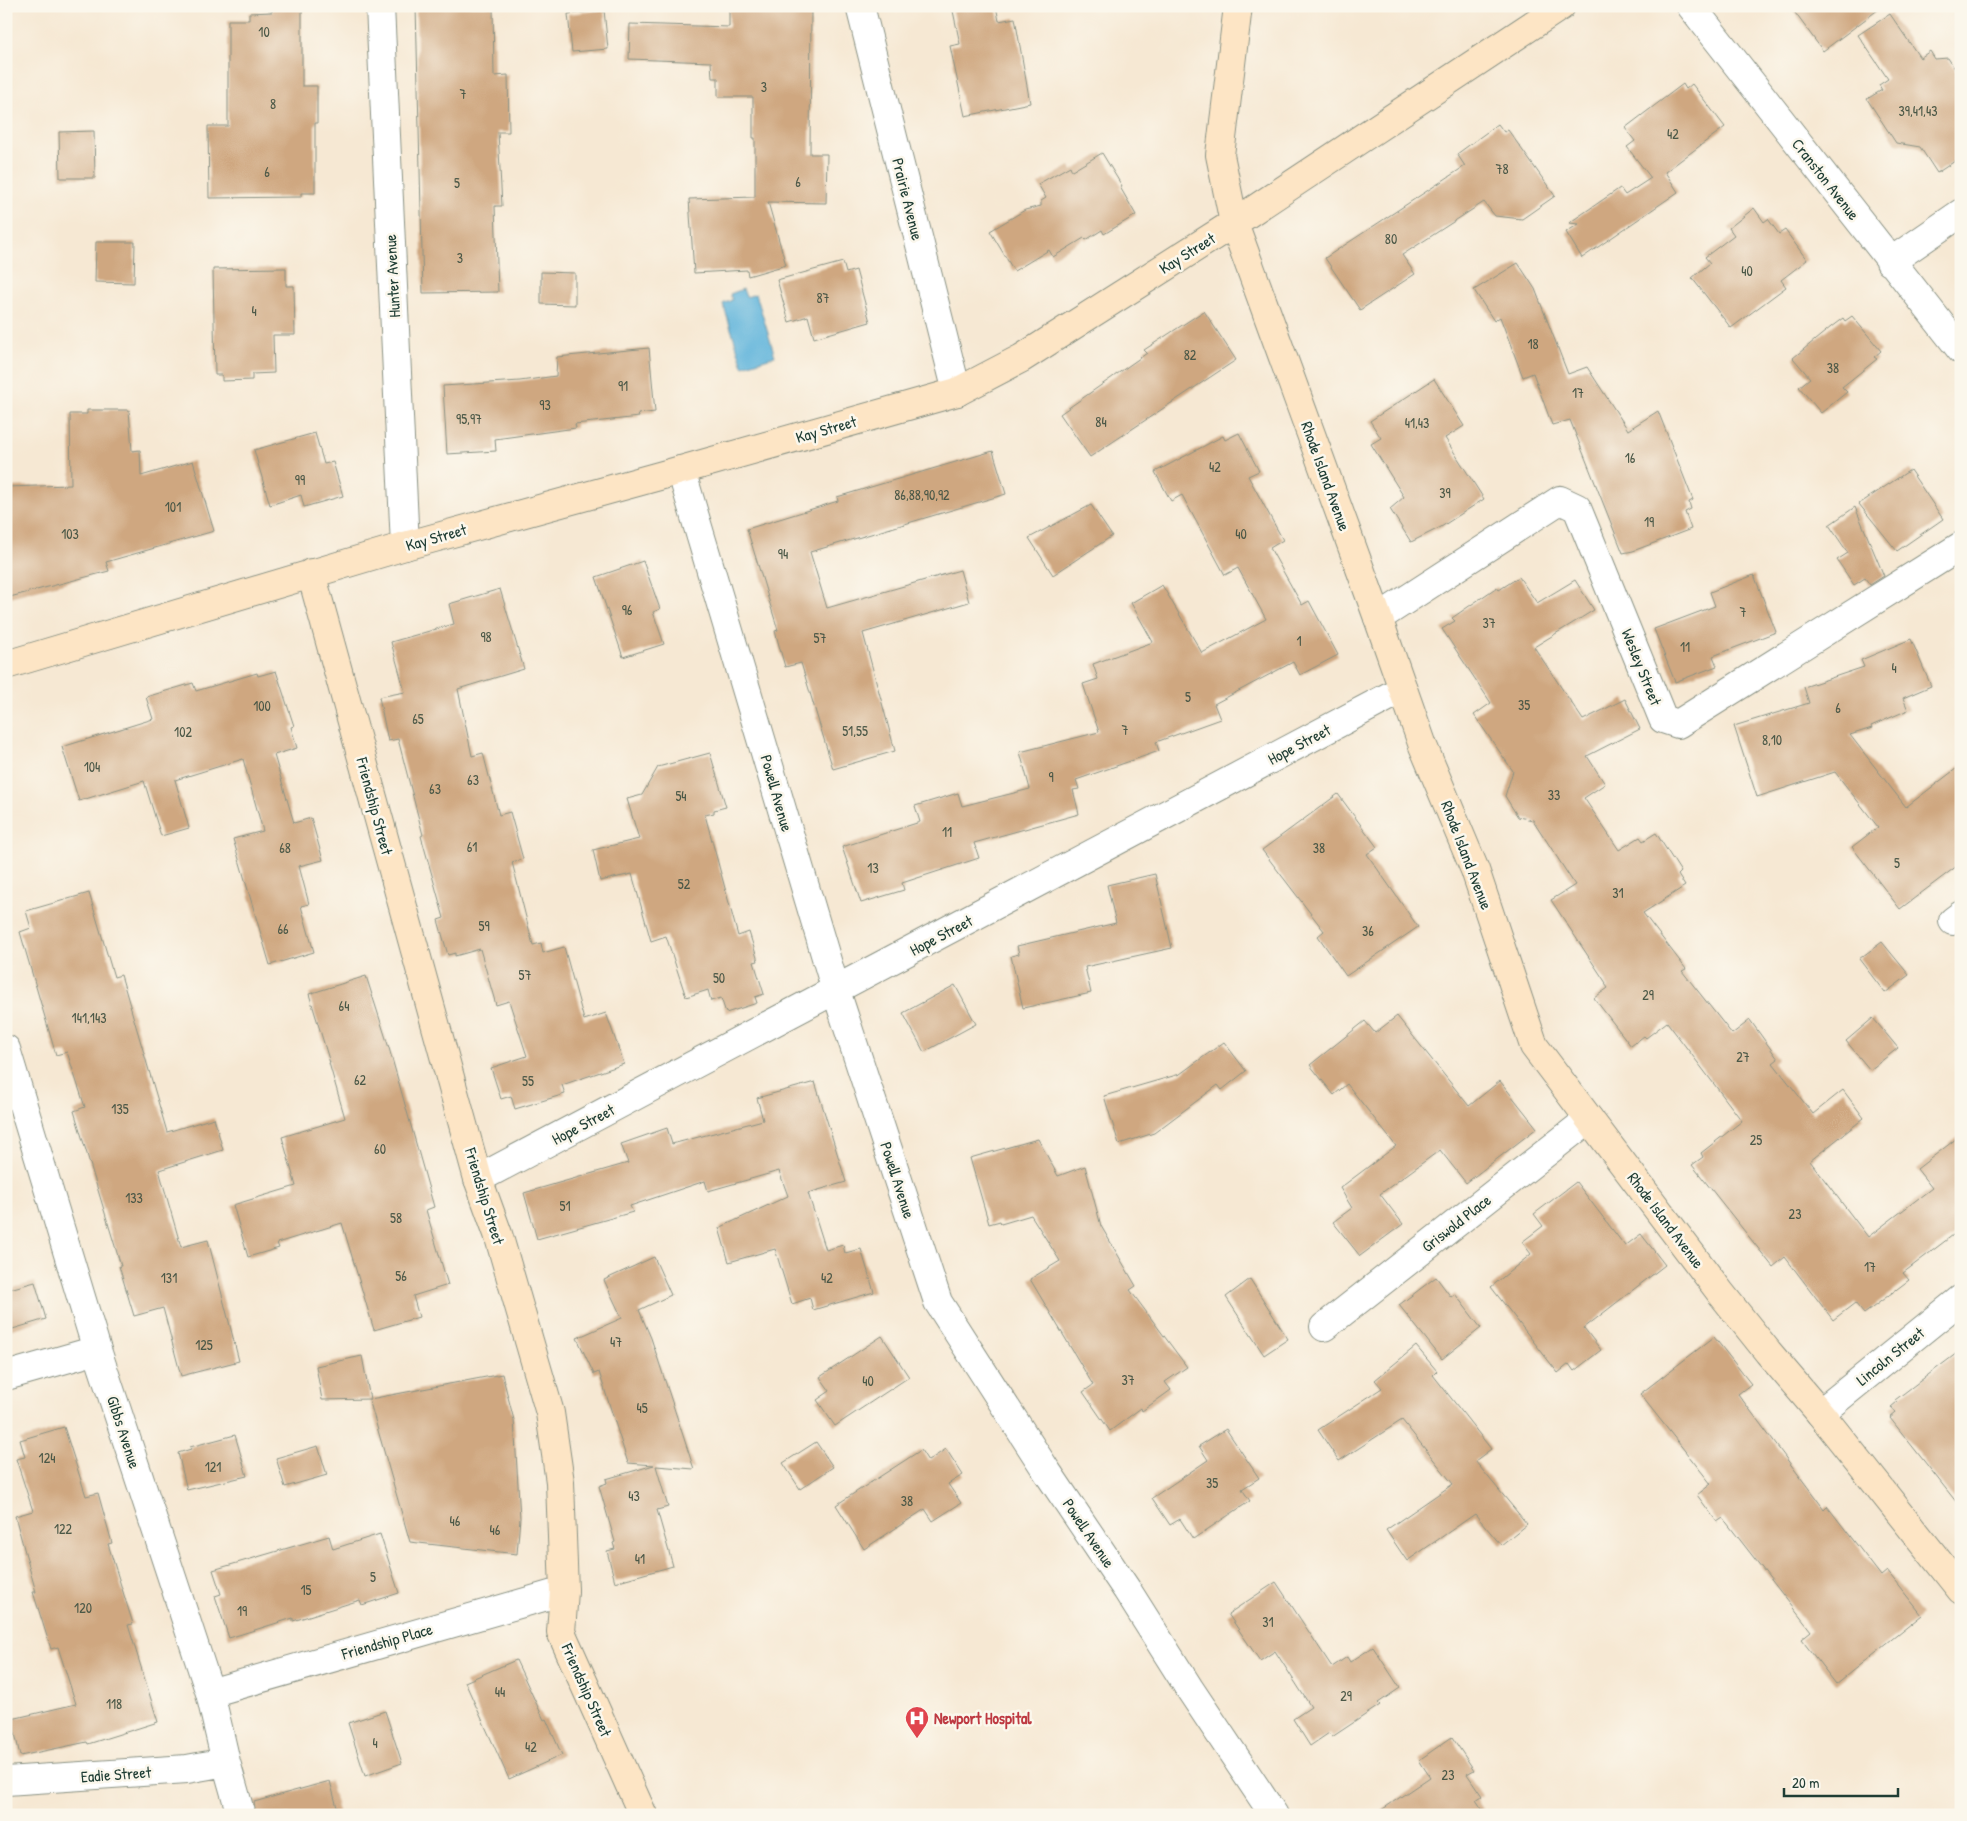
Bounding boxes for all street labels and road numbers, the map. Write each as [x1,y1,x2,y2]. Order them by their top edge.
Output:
street label: Cranston Avenue [1787,134,1865,225]
street label: Prairie Avenue [887,156,929,243]
street label: Kay Street [1155,227,1220,279]
street label: Hunter Avenue [379,233,405,318]
street label: Kay Street [793,410,859,448]
street label: Rhode Island Avenue [1296,418,1356,534]
street label: Kay Street [403,518,469,556]
street label: Wesley Street [1617,625,1667,709]
street label: Hope Street [1264,718,1335,770]
street label: Powell Avenue [756,752,799,835]
street label: Friendship Street [351,754,399,858]
street label: Rhode Island Avenue [1436,797,1498,913]
street label: Hope Street [906,909,977,961]
street label: Hope Street [548,1098,619,1150]
street label: Powell Avenue [875,1139,921,1222]
street label: Friendship Street [460,1144,510,1247]
street label: Rhode Island Avenue [1623,1167,1710,1273]
street label: Griswold Place [1417,1189,1496,1257]
street label: Lincoln Street [1851,1321,1929,1390]
street label: Gibbs Avenue [102,1393,146,1472]
street label: Powell Avenue [1058,1494,1121,1572]
street label: Friendship Place [338,1617,436,1665]
street label: Friendship Street [556,1639,618,1741]
street label: Eadie Street [80,1761,152,1787]

